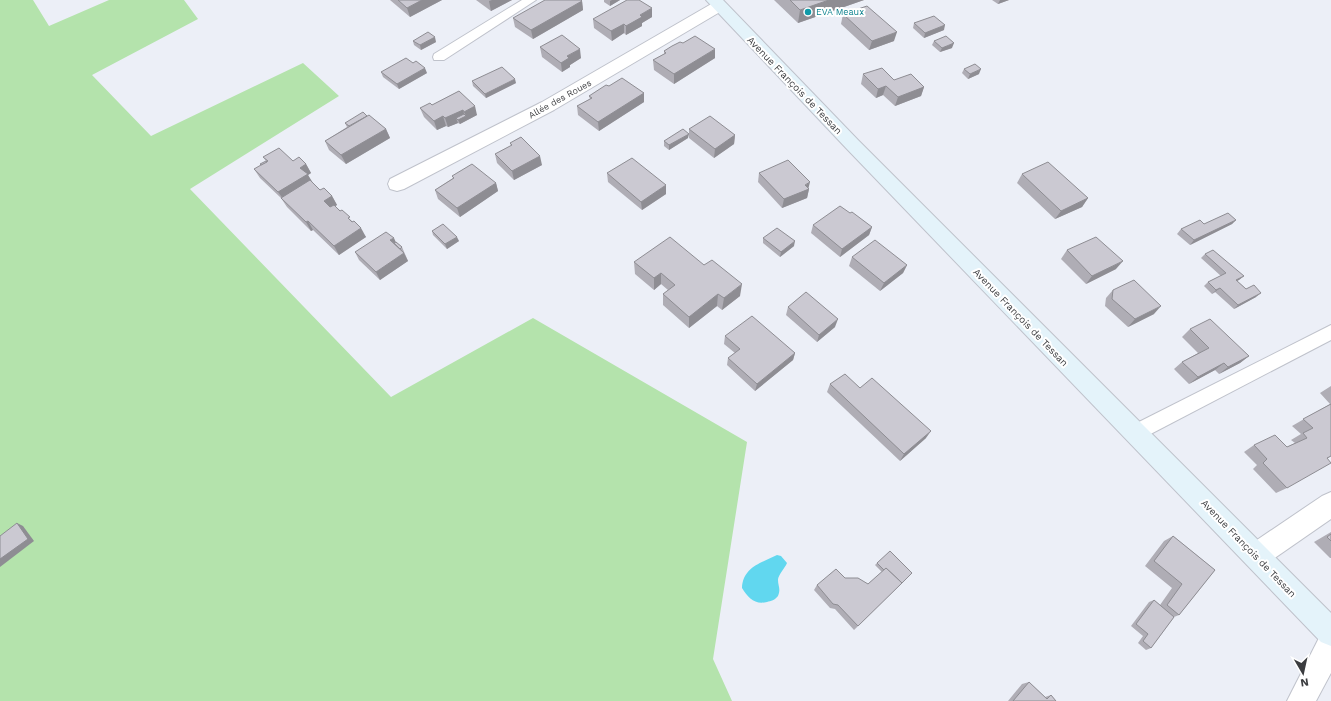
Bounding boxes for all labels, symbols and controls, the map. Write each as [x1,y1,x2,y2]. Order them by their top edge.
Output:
marker: EVA Meaux [803,7,813,17]
place label: EVA Meaux [816,7,864,17]
street label: Avenue François de Tessan [745,34,844,136]
street label: Allée des Roues [527,77,593,120]
street label: Avenue François de Tessan [971,266,1070,368]
street label: Avenue François de Tessan [1199,497,1298,599]
north arrow [1283,653,1323,693]
text: N [1299,675,1310,689]

